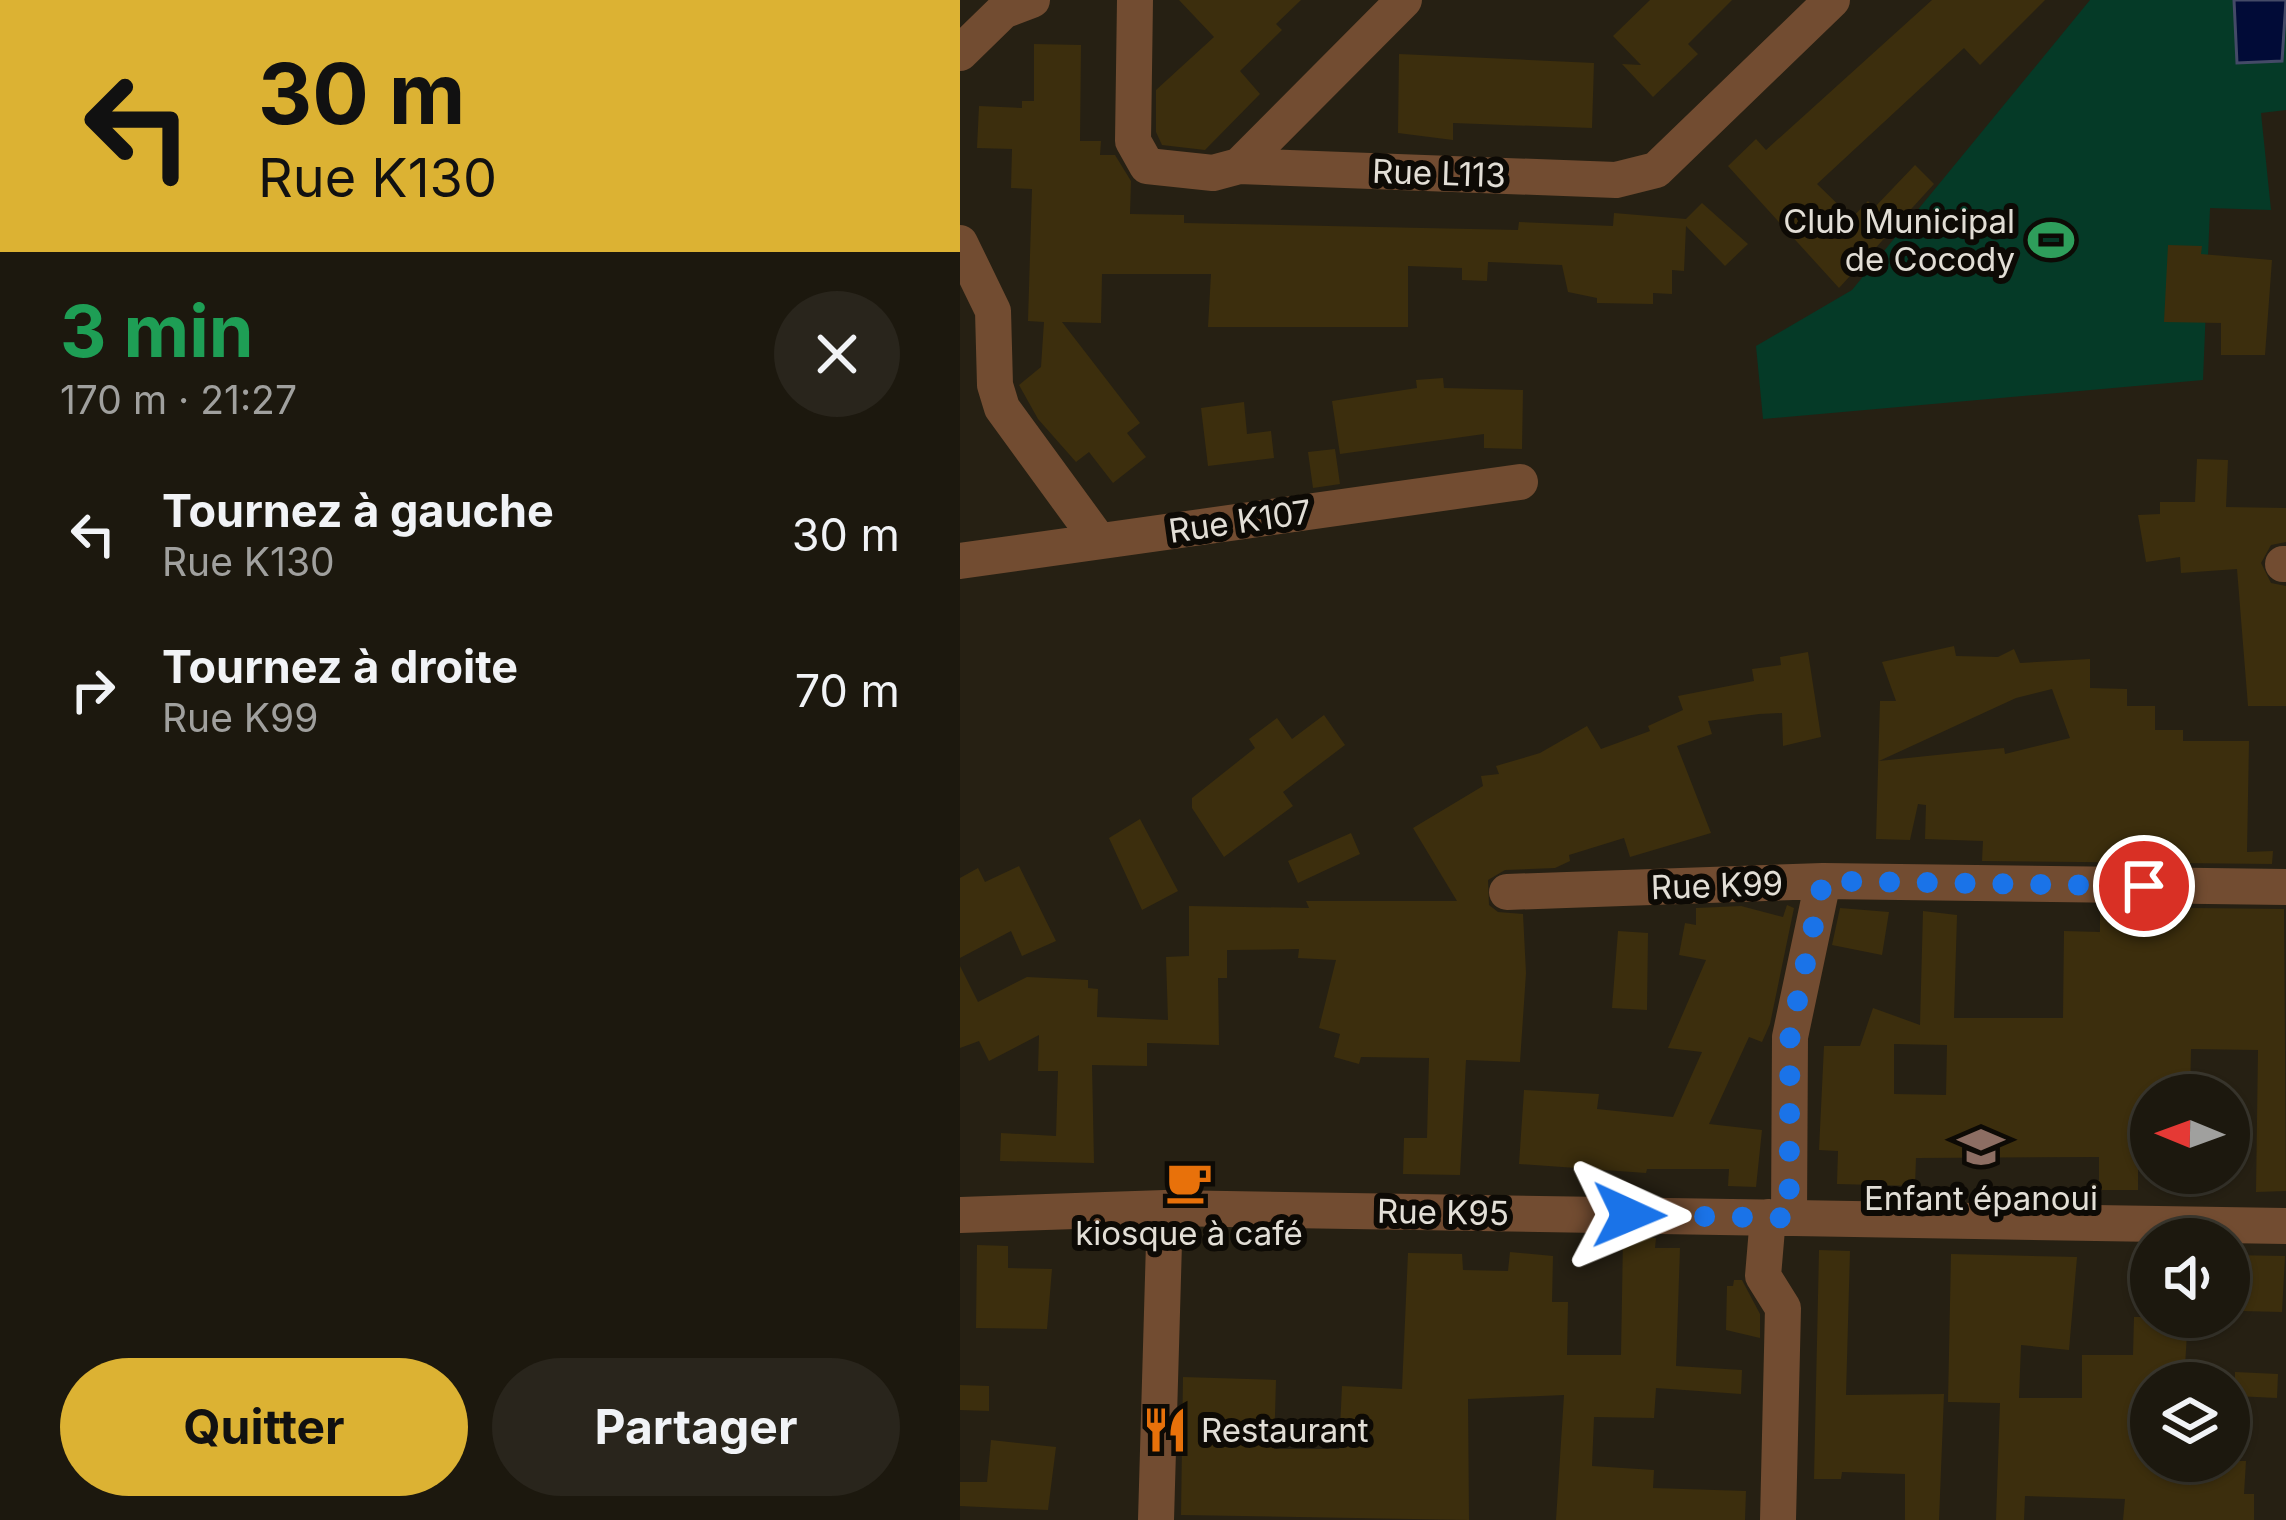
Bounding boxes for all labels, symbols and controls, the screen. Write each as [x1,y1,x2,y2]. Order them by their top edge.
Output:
text: 30 m [258,43,465,144]
icon: left [60,48,216,204]
text: Rue K130 [258,145,497,210]
street label: Rue L113 [1372,151,1506,195]
place label: Club Municipal de Cocody [1783,201,2015,279]
sports icon: Club Municipal de Cocody [2026,215,2076,265]
text: 3 min [60,287,254,374]
button: close [774,291,900,417]
text: 170 m · 21:27 [60,376,297,423]
text: Tournez à gauche [162,483,554,538]
street label: Rue K107 [1166,491,1314,551]
icon: left [60,501,126,567]
text: 30 m [792,507,900,562]
text: Rue K130 [162,538,335,585]
text: Tournez à droite [162,639,518,694]
icon: right [60,657,126,723]
text: 70 m [795,663,900,718]
text: Rue K99 [162,694,318,741]
pin [2093,835,2195,937]
icon: arrive [2111,853,2177,919]
street label: Rue K99 [1650,863,1784,907]
north arrow [2130,1074,2250,1194]
map controls [2130,1074,2250,1482]
school or university icon: Enfant épanoui [1956,1122,2006,1172]
position arrow [1566,1152,1692,1278]
cafe icon: kiosque à café [1164,1157,1214,1207]
place label: Enfant épanoui [1864,1178,2098,1218]
street label: Rue K95 [1377,1191,1509,1233]
place label: kiosque à café [1075,1213,1303,1253]
button: sound [2130,1218,2250,1338]
button: Quitter [60,1358,468,1496]
button: Partager [492,1358,900,1496]
button: layers [2130,1362,2250,1482]
restaurant icon: Restaurant [1140,1405,1190,1455]
place label: Restaurant [1201,1410,1369,1450]

